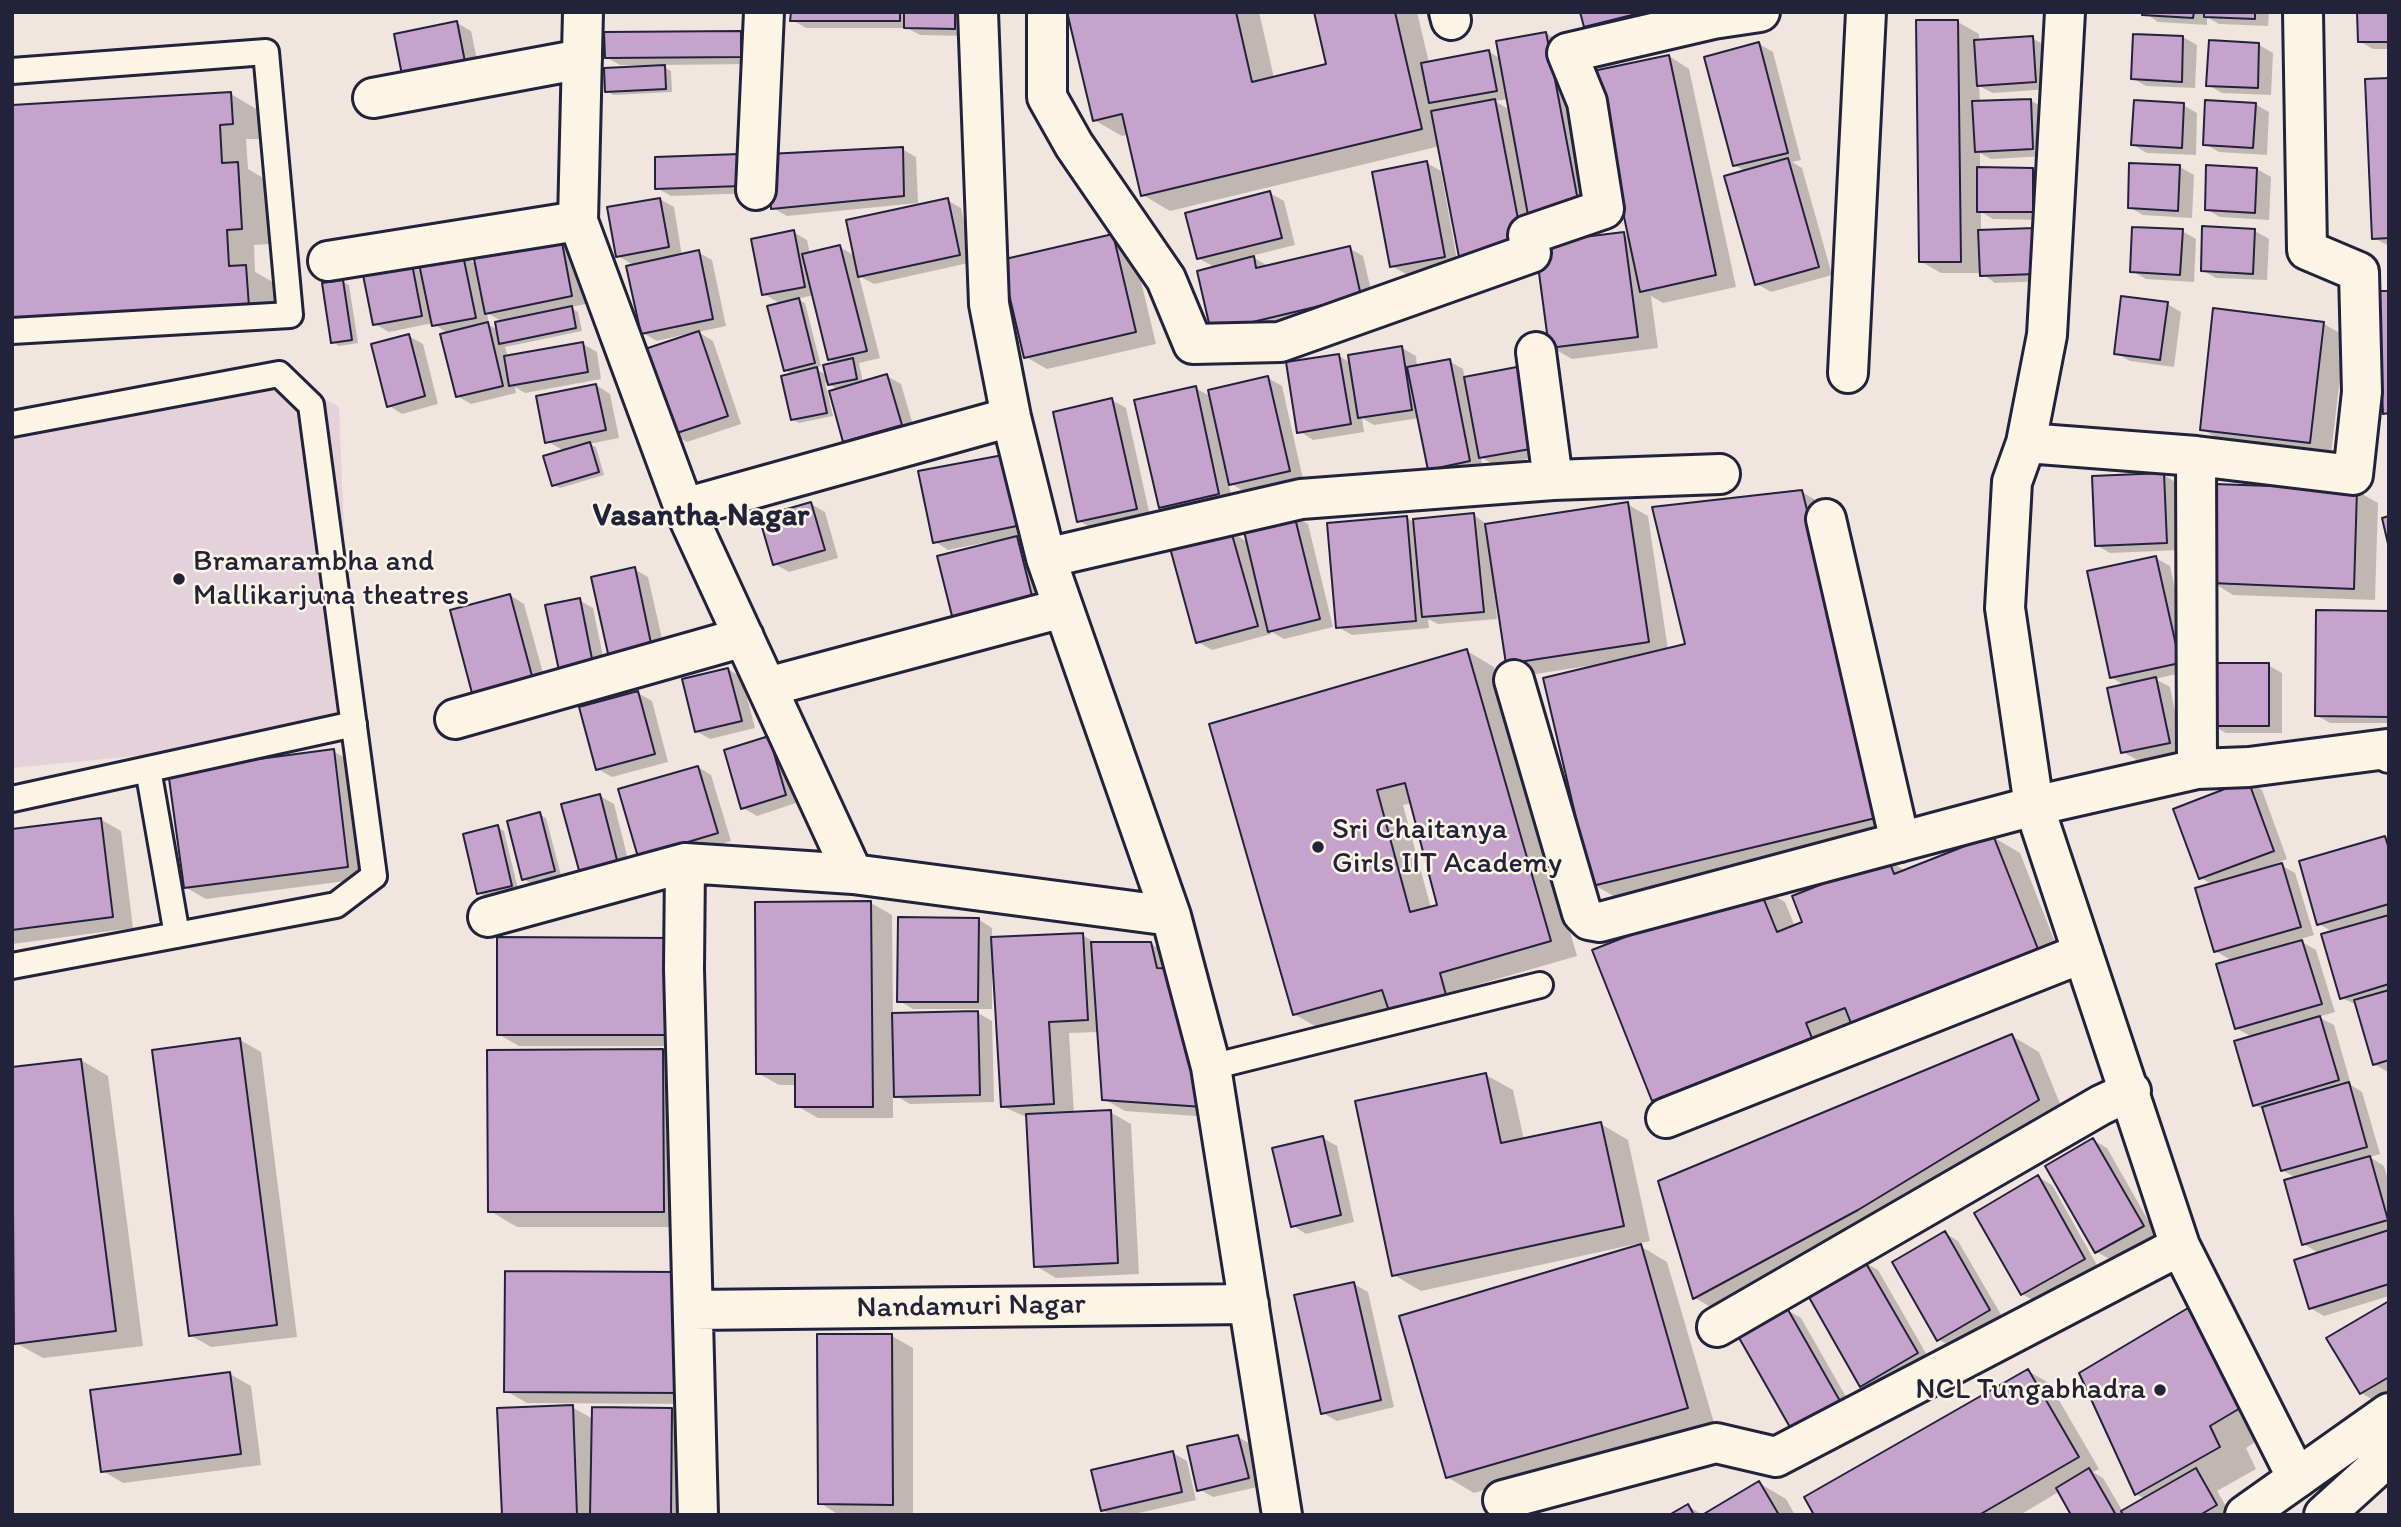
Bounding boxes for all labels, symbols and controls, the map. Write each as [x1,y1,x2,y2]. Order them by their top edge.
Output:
district label: Vasantha Nagar [593,498,809,536]
place label: Bramarambha and Mallikarjuna theatres [193,544,469,614]
marker: Bramarambha and Mallikarjuna theatres [171,571,187,587]
place label: Sri Chaitanya Girls IIT Academy [1332,812,1562,882]
marker: Sri Chaitanya Girls IIT Academy [1310,839,1326,855]
street label: Nandamuri Nagar [856,1287,1086,1327]
place label: NCL Tungabhadra [1915,1372,2146,1408]
marker: NCL Tungabhadra [2152,1382,2168,1398]

